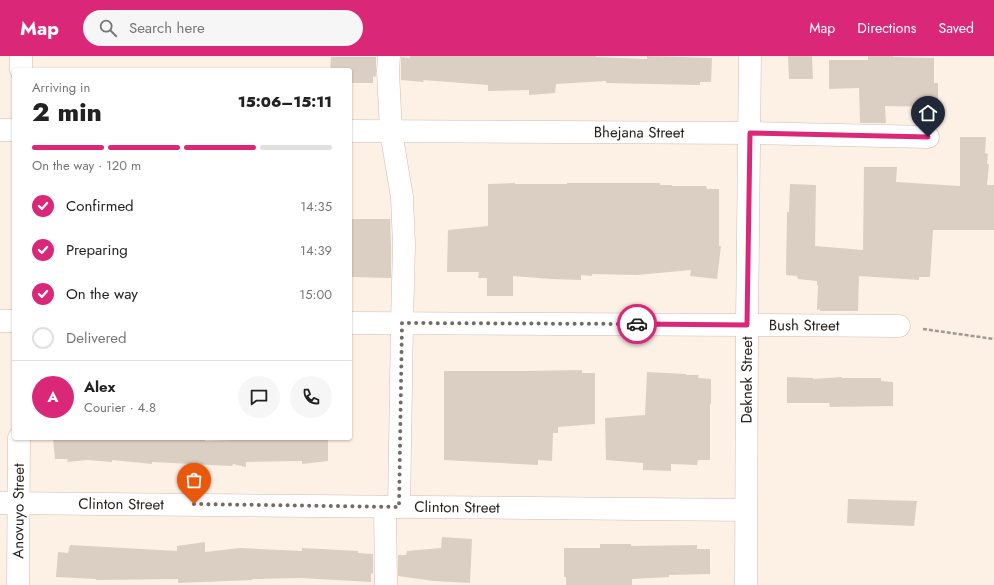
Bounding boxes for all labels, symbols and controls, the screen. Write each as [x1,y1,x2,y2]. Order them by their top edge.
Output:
search box [83,10,363,46]
text: Map [20,15,59,42]
icon: search [97,17,119,39]
text: Search here [129,17,205,39]
text: Map [809,18,835,38]
text: Directions [857,18,917,38]
text: Saved [939,18,974,38]
text: Arriving in [32,78,90,97]
text: 15:06–15:11 [238,91,332,113]
text: 2 min [32,93,102,131]
pin [911,96,945,137]
icon: home [917,102,939,124]
street label: Bhejana Street [594,121,685,144]
text: On the way · 120 m [32,156,141,175]
icon: check [32,195,54,217]
text: Confirmed [66,195,134,217]
text: 14:35 [300,197,332,216]
icon: check [32,239,54,261]
text: Preparing [66,239,128,261]
text: 14:39 [300,241,332,260]
icon: check [32,283,54,305]
text: On the way [66,283,138,305]
text: 15:00 [299,285,332,304]
courier [617,304,657,344]
icon: car [626,313,648,335]
street label: Bush Street [769,314,840,337]
text: Delivered [66,327,127,349]
street label: Deknek Street [736,336,758,424]
text: Alex [84,376,115,398]
button: chat [238,376,280,418]
button: phone [290,376,332,418]
text: A [47,386,59,408]
text: Courier · 4.8 [84,398,156,417]
street label: Anovuyo Street [7,463,30,559]
pin [177,463,211,504]
icon: bag [183,469,205,491]
street label: Clinton Street [78,493,164,516]
street label: Clinton Street [414,496,500,519]

